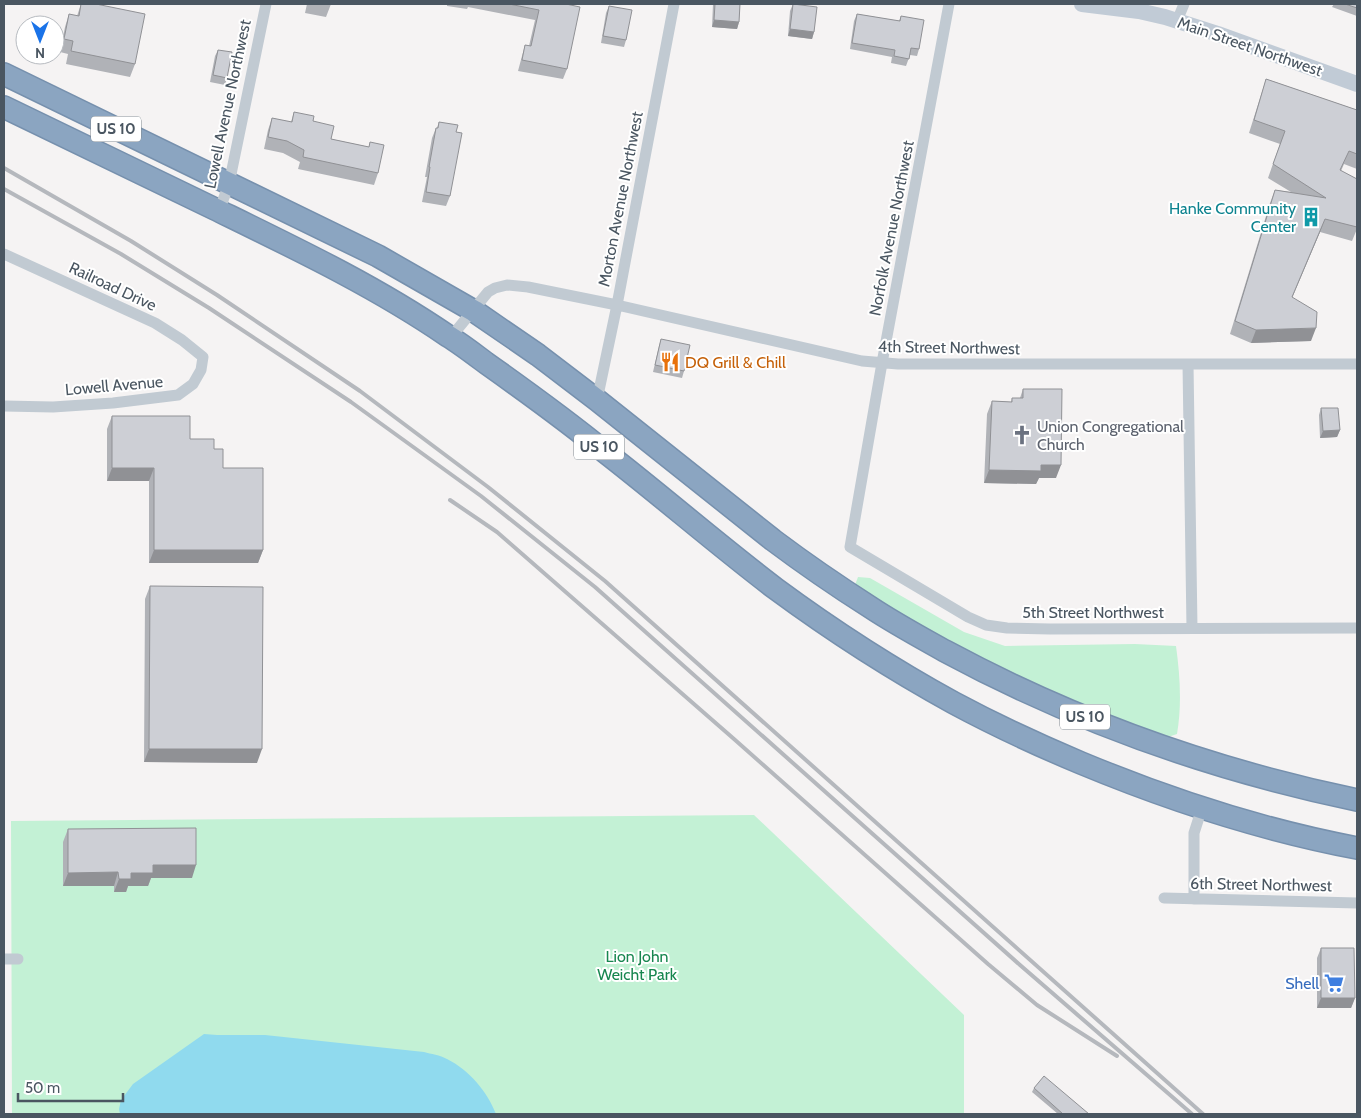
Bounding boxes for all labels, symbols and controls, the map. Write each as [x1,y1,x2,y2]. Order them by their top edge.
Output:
street label: Main Street Northwest [1175,13,1325,80]
north arrow [15,15,65,65]
street label: Lowell Avenue Northwest [200,17,255,190]
text: N [35,44,45,62]
street label: Morton Avenue Northwest [594,109,647,288]
road number: US 10 [91,116,141,142]
street label: Norfolk Avenue Northwest [865,138,918,317]
place label: Hanke Community Center [1169,199,1297,236]
building icon: Hanke Community Center [1300,206,1322,228]
street label: Railroad Drive [66,258,159,315]
street label: 4th Street Northwest [878,337,1021,358]
restaurant icon: DQ Grill & Chill [659,351,681,373]
place label: DQ Grill & Chill [685,353,786,372]
street label: Lowell Avenue [64,372,164,399]
place label: Union Congregational Church [1037,417,1184,454]
church icon: Union Congregational Church [1011,424,1033,446]
road number: US 10 [574,434,624,460]
street label: 5th Street Northwest [1022,603,1164,622]
road number: US 10 [1060,704,1110,730]
street label: 6th Street Northwest [1190,874,1333,895]
park label: Lion John Weicht Park [597,947,678,984]
supermarket icon: Shell [1323,972,1345,994]
place label: Shell [1285,974,1319,993]
scale bar [18,1070,122,1102]
text: 50 m [25,1079,60,1097]

